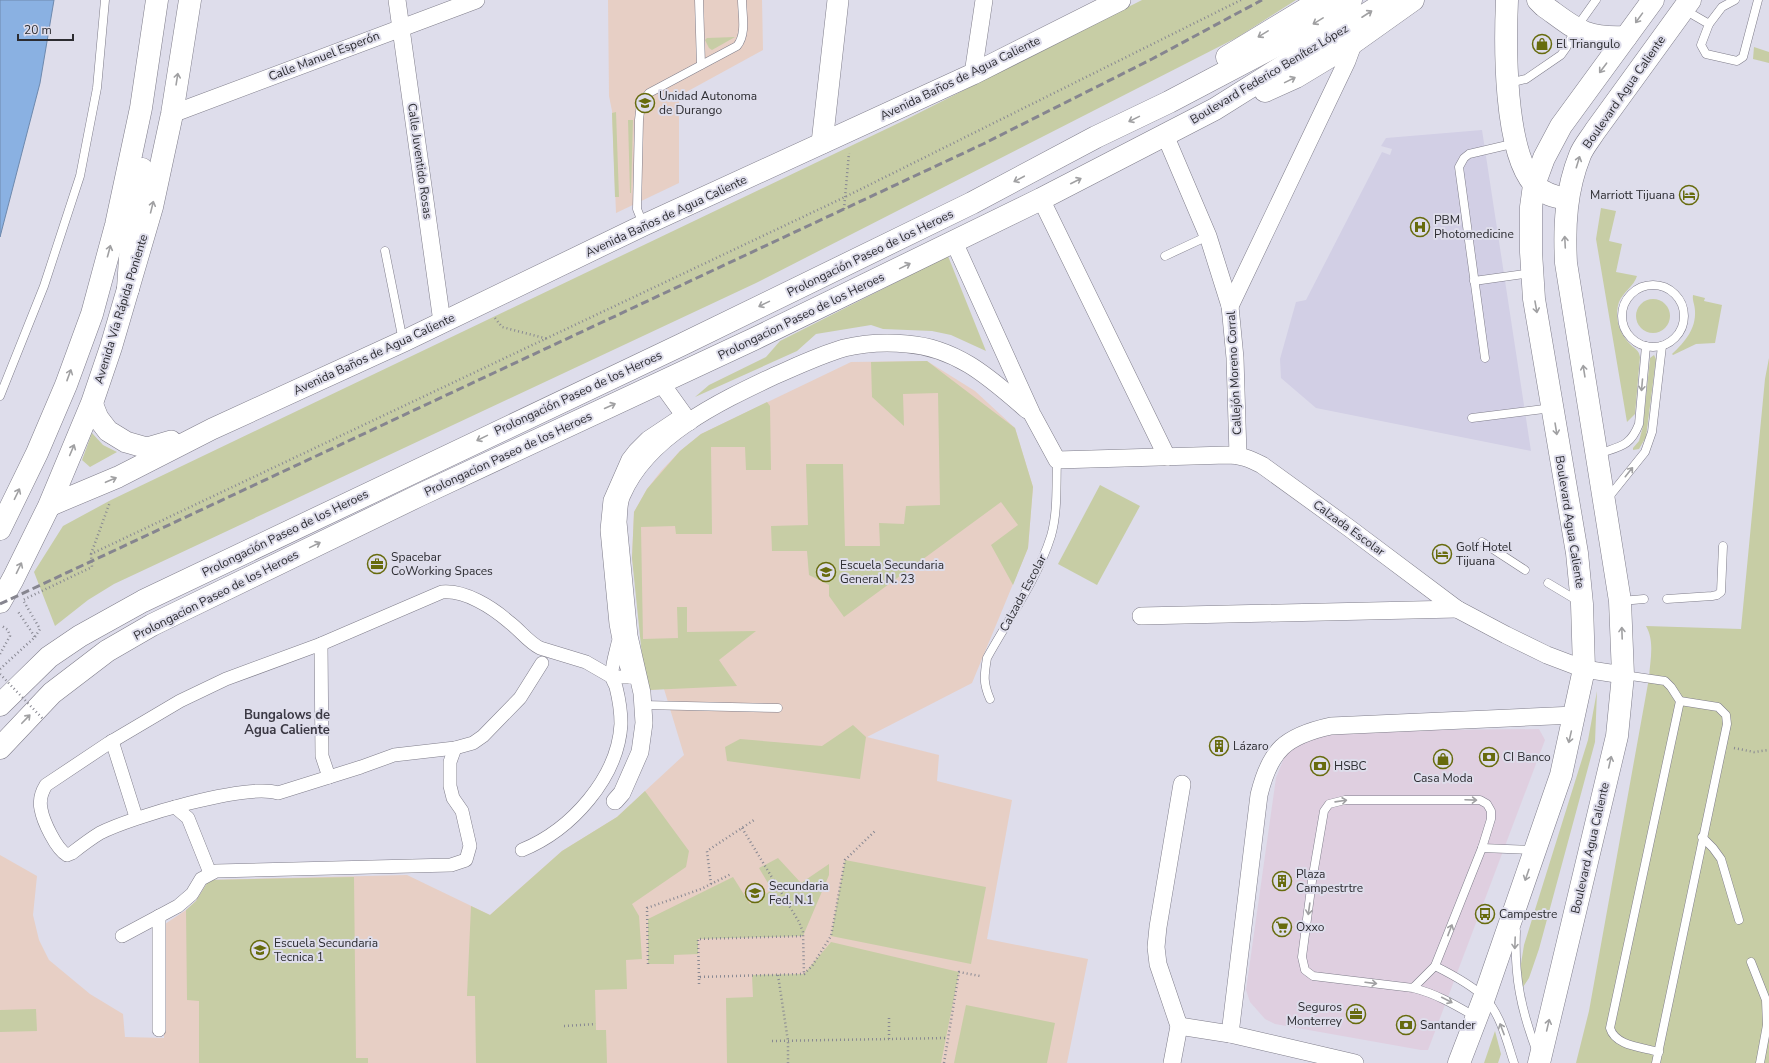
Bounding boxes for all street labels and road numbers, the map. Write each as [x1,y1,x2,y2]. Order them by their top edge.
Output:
street label: Boulevard Federico Benítez López [1187,20,1351,128]
street label: Calle Manuel Esperón [266,27,382,85]
street label: Avenida Baños de Agua Caliente [877,32,1043,124]
street label: Boulevard Agua Caliente [1579,32,1669,152]
street label: Calle Juventido Rosas [404,102,436,220]
street label: Avenida Baños de Agua Caliente [583,171,749,261]
street label: Prolongación Paseo de los Heroes [784,206,956,300]
street label: Avenida Vía Rápida Poniente [91,232,151,386]
street label: Prolongacion Paseo de los Heroes [715,269,887,363]
street label: Avenida Baños de Agua Caliente [291,309,457,399]
street label: Callejón Moreno Corral [1223,310,1245,435]
street label: Prolongación Paseo de los Heroes [492,347,665,439]
street label: Prolongacion Paseo de los Heroes [422,408,595,500]
street label: Boulevard Agua Caliente [1552,454,1588,590]
street label: Prolongación Paseo de los Heroes [199,486,371,580]
street label: Calzada Escolar [1310,497,1389,560]
street label: Prolongacion Paseo de los Heroes [131,546,301,644]
street label: Calzada Escolar [996,551,1050,634]
street label: Boulevard Agua Caliente [1567,781,1613,915]

